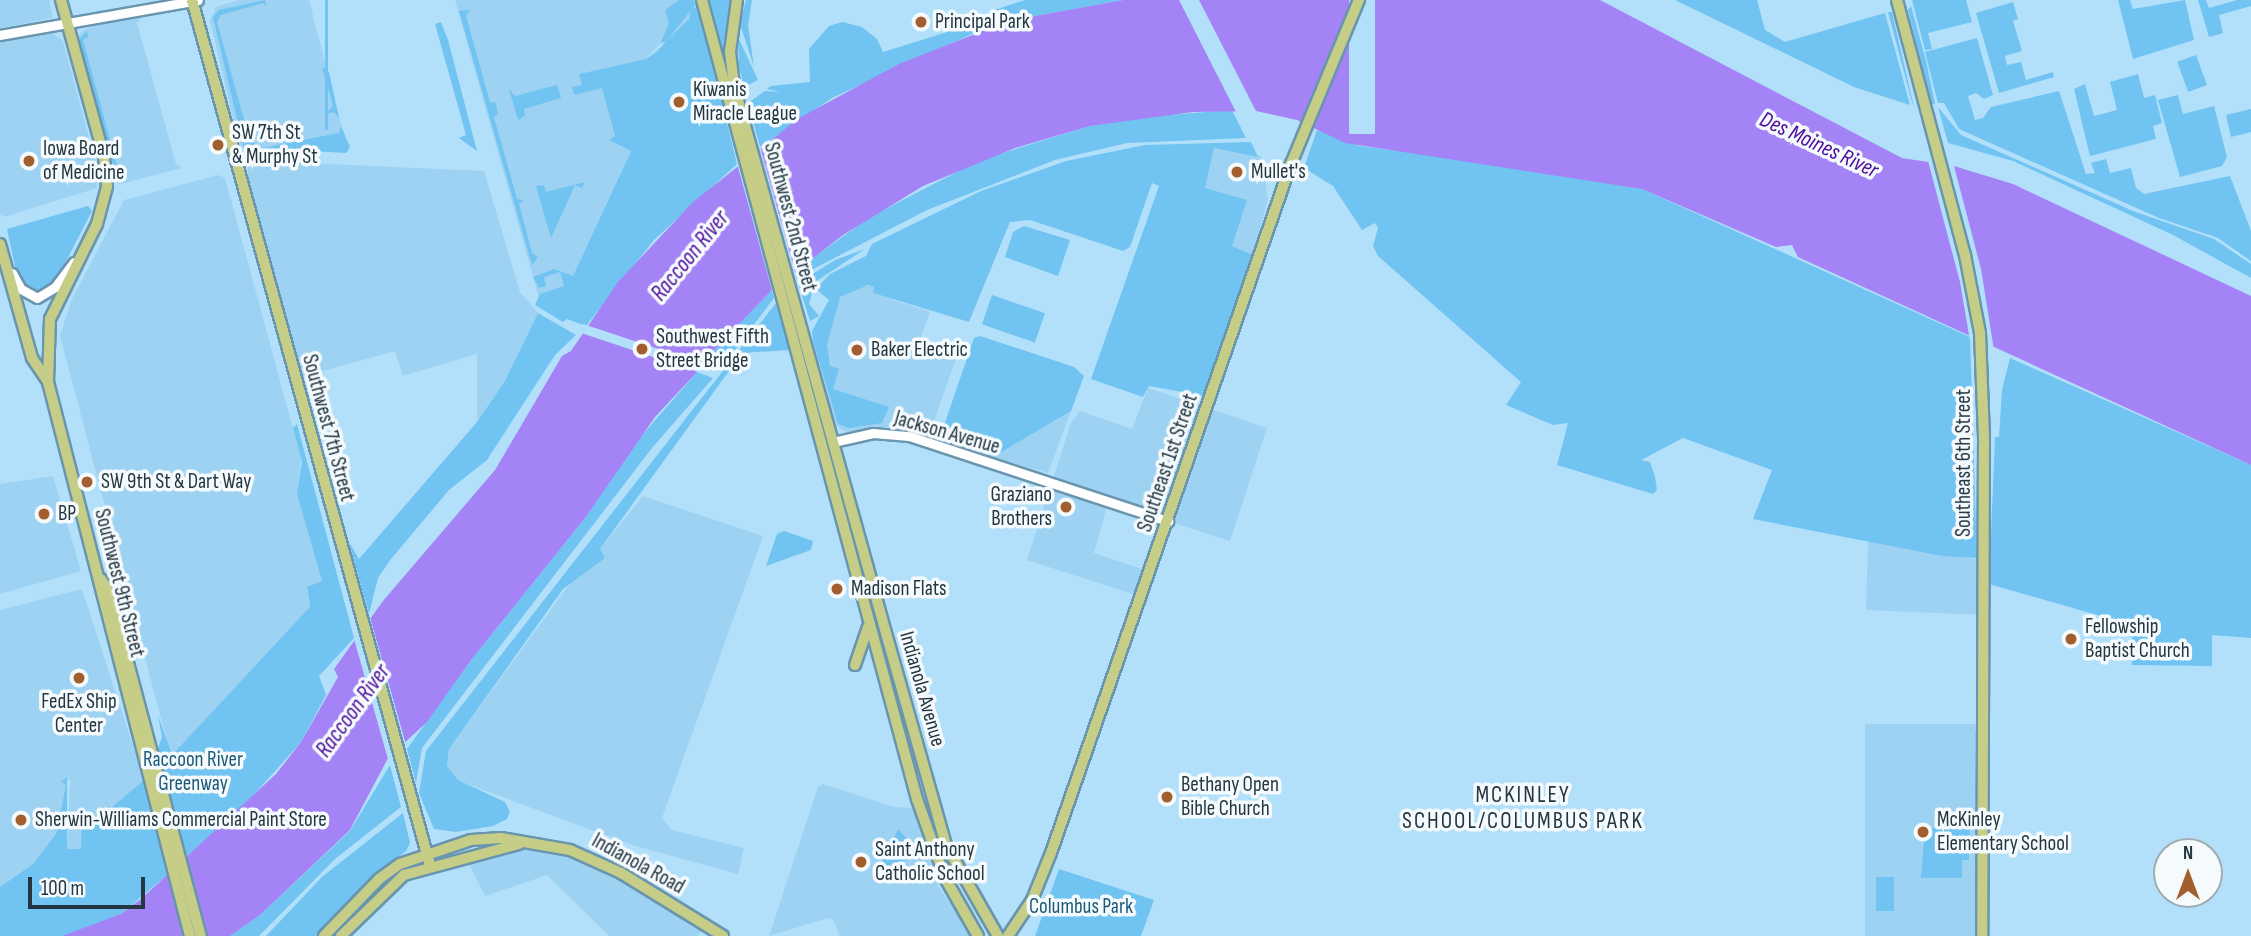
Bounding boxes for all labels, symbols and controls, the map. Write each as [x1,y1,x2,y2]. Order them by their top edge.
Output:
place label: Principal Park [935,9,1030,35]
marker: Principal Park [913,14,929,30]
place label: Kiwanis Miracle League [693,77,797,127]
marker: Kiwanis Miracle League [671,94,687,110]
water label: Des Moines River [1755,106,1883,184]
place label: SW 7th St & Murphy St [232,120,318,170]
place label: Iowa Board of Medicine [43,136,124,186]
marker: SW 7th St & Murphy St [210,137,226,153]
street label: Southwest 2nd Street [758,140,822,294]
marker: Iowa Board of Medicine [21,153,37,169]
place label: Mullet's [1251,159,1306,185]
marker: Mullet's [1229,164,1245,180]
water label: Raccoon River [645,205,735,307]
place label: Southwest Fifth Street Bridge [656,324,769,374]
place label: Baker Electric [871,337,968,363]
marker: Southwest Fifth Street Bridge [634,341,650,357]
marker: Baker Electric [849,342,865,358]
street label: Southwest 7th Street [296,352,360,504]
street label: Southeast 6th Street [1951,389,1977,537]
street label: Southeast 1st Street [1133,391,1203,535]
street label: Jackson Avenue [891,406,1003,460]
place label: SW 9th St & Dart Way [101,469,251,495]
marker: SW 9th St & Dart Way [79,474,95,490]
place label: Graziano Brothers [990,482,1052,532]
marker: Graziano Brothers [1058,499,1074,515]
place label: BP [58,501,76,527]
marker: BP [36,506,52,522]
street label: Southwest 9th Street [88,506,150,660]
place label: Madison Flats [851,576,947,602]
marker: Madison Flats [829,581,845,597]
place label: Fellowship Baptist Church [2085,614,2190,664]
street label: Indianola Avenue [894,629,950,749]
marker: Fellowship Baptist Church [2063,631,2079,647]
water label: Raccoon River [310,659,396,763]
marker: FedEx Ship Center [71,670,87,686]
place label: FedEx Ship Center [41,689,117,739]
park label: Raccoon River Greenway [143,747,243,797]
place label: Bethany Open Bible Church [1181,772,1279,822]
district label: MCKINLEY SCHOOL/COLUMBUS PARK [1405,781,1641,835]
marker: Bethany Open Bible Church [1159,789,1175,805]
place label: Sherwin-Williams Commercial Paint Store [35,807,327,833]
place label: McKinley Elementary School [1937,807,2069,857]
marker: Sherwin-Williams Commercial Paint Store [13,812,29,828]
marker: McKinley Elementary School [1915,824,1931,840]
street label: Indianola Road [587,828,689,900]
place label: Saint Anthony Catholic School [875,837,985,887]
north arrow [2153,838,2223,908]
text: N [2183,842,2193,865]
marker: Saint Anthony Catholic School [853,854,869,870]
scale bar [32,862,149,906]
text: 100 m [41,876,84,901]
park label: Columbus Park [1029,894,1133,920]

